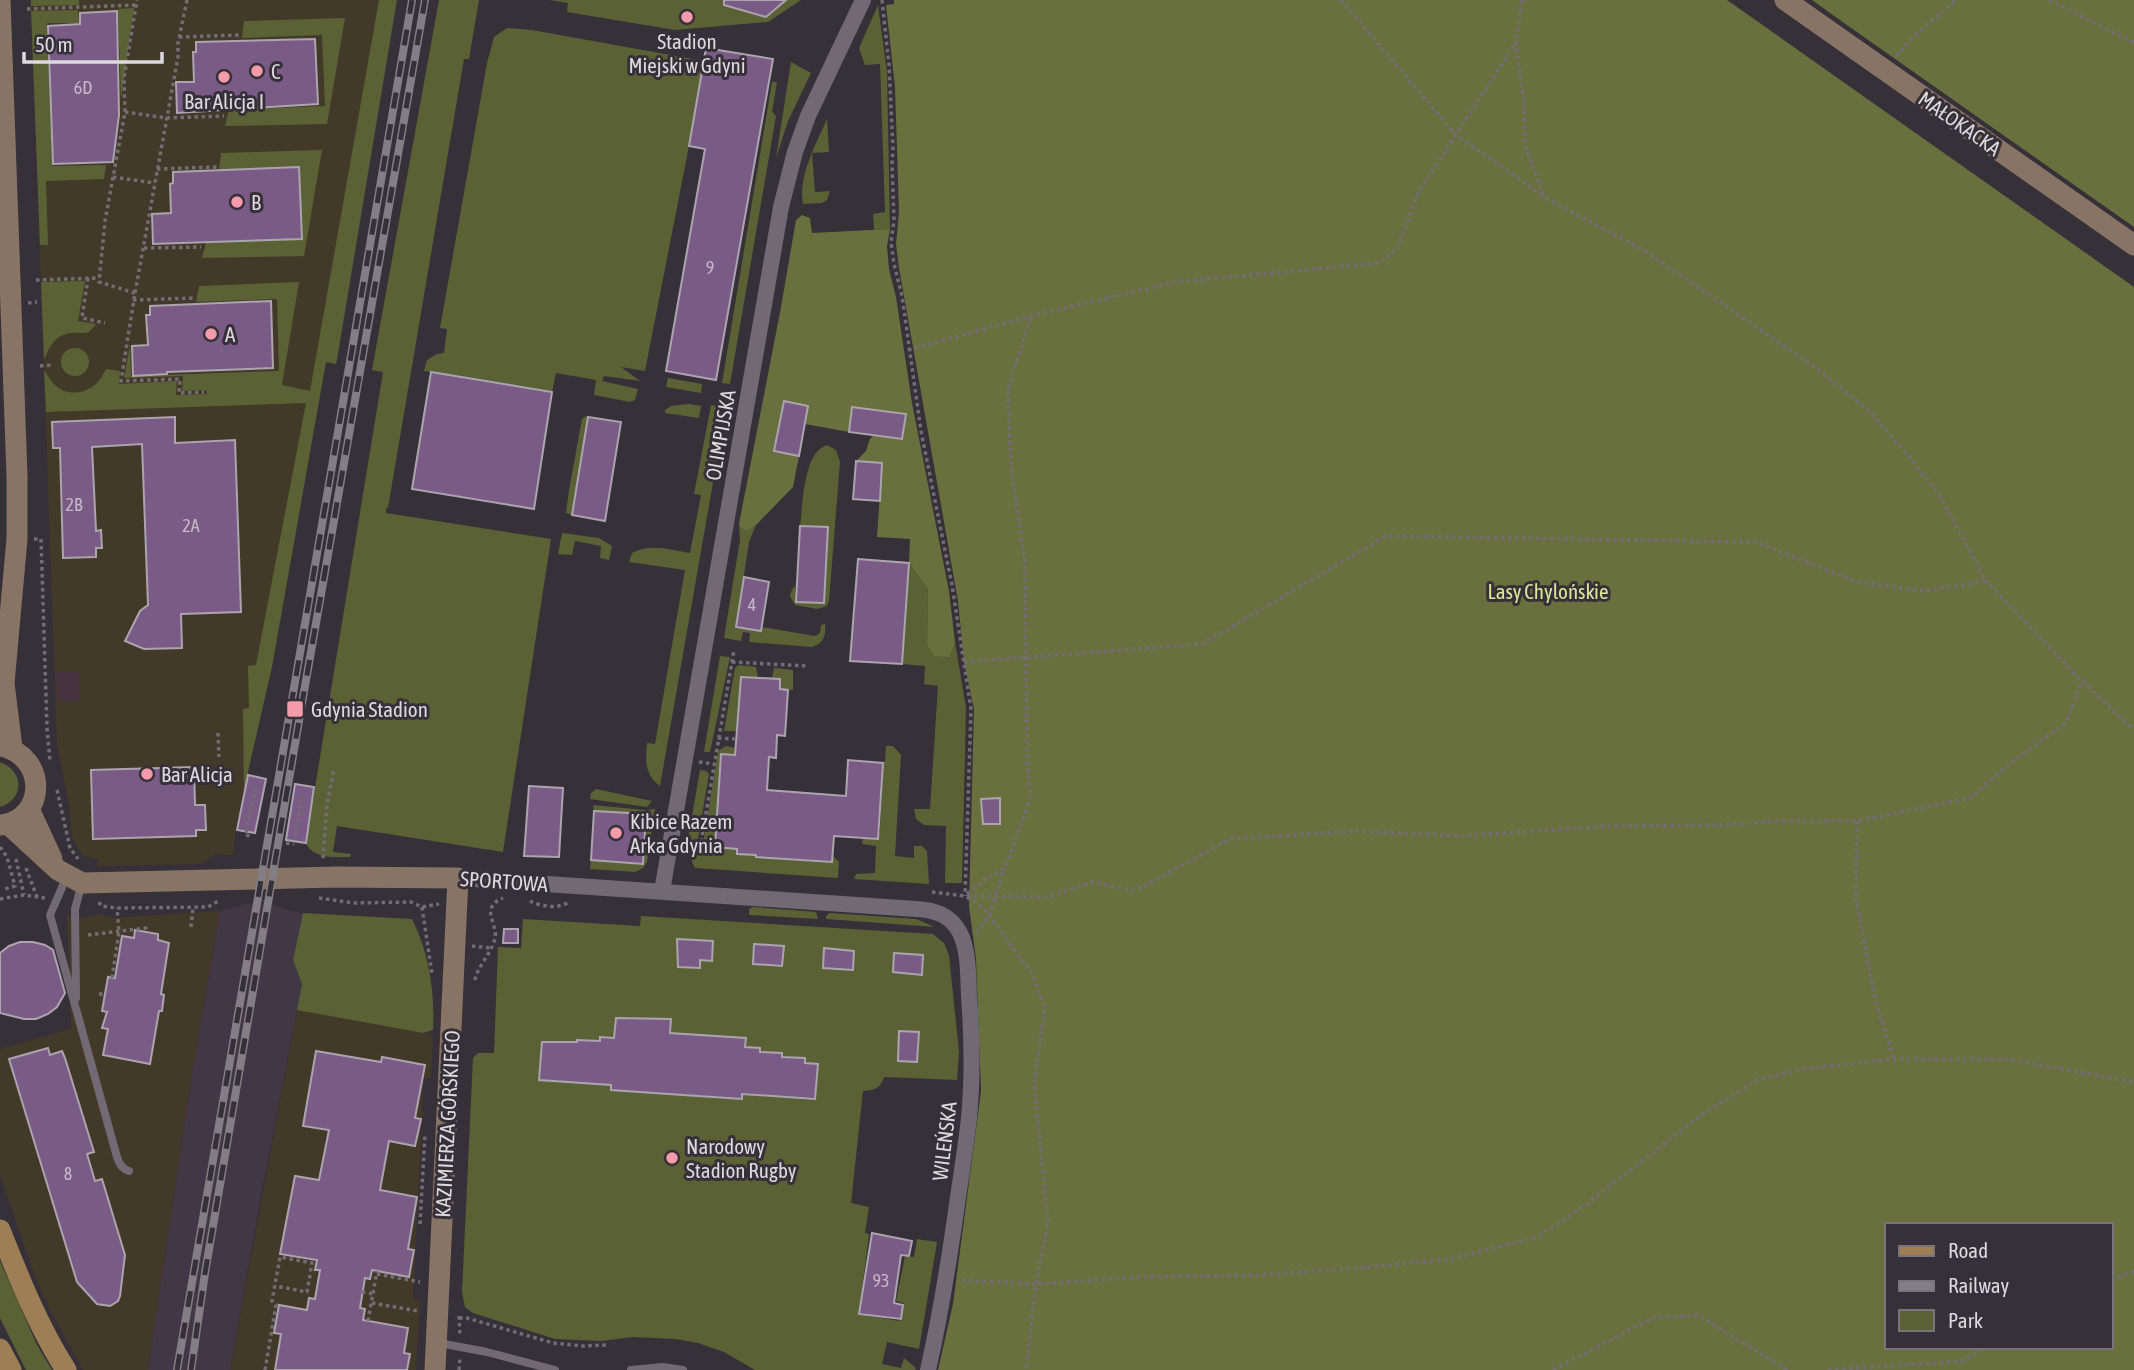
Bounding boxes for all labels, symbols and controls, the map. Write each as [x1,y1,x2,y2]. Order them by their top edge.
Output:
marker: Stadion Miejski w Gdyni [679,9,695,25]
scale bar [24,21,163,65]
place label: Stadion Miejski w Gdyni [628,29,746,77]
text: 50 m [35,32,73,56]
place label: C [271,59,281,83]
marker: C [249,63,265,79]
marker: Bar Alicja I [216,69,232,85]
house number: 6D [74,77,92,98]
street label: MAŁOKACKA [1914,86,2006,160]
place label: Bar Alicja I [184,89,264,113]
place label: B [251,190,261,214]
marker: B [229,194,245,210]
house number: 9 [706,257,714,278]
place label: A [225,322,236,346]
marker: A [203,326,219,342]
street label: OLIMPIJSKA [700,387,740,482]
house number: 2B [66,494,83,515]
house number: 2A [182,515,200,536]
park label: Lasy Chylońskie [1488,579,1608,603]
house number: 4 [748,594,756,615]
place label: Gdynia Stadion [311,697,428,721]
marker: Gdynia Stadion [285,699,305,719]
place label: Bar Alicja [161,762,233,786]
marker: Bar Alicja [139,766,155,782]
place label: Kibice Razem Arka Gdynia [630,809,732,857]
marker: Kibice Razem Arka Gdynia [608,825,624,841]
street label: SPORTOWA [459,866,549,896]
street label: KAZIMIERZA GÓRSKIEGO [430,1030,464,1218]
street label: WILEŃSKA [927,1099,961,1182]
place label: Narodowy Stadion Rugby [686,1134,797,1182]
marker: Narodowy Stadion Rugby [664,1150,680,1166]
house number: 8 [64,1163,72,1184]
legend [1885,1223,2113,1349]
text: Road [1948,1238,1988,1262]
house number: 93 [873,1270,889,1291]
text: Railway [1948,1273,2010,1297]
text: Park [1948,1308,1983,1332]

